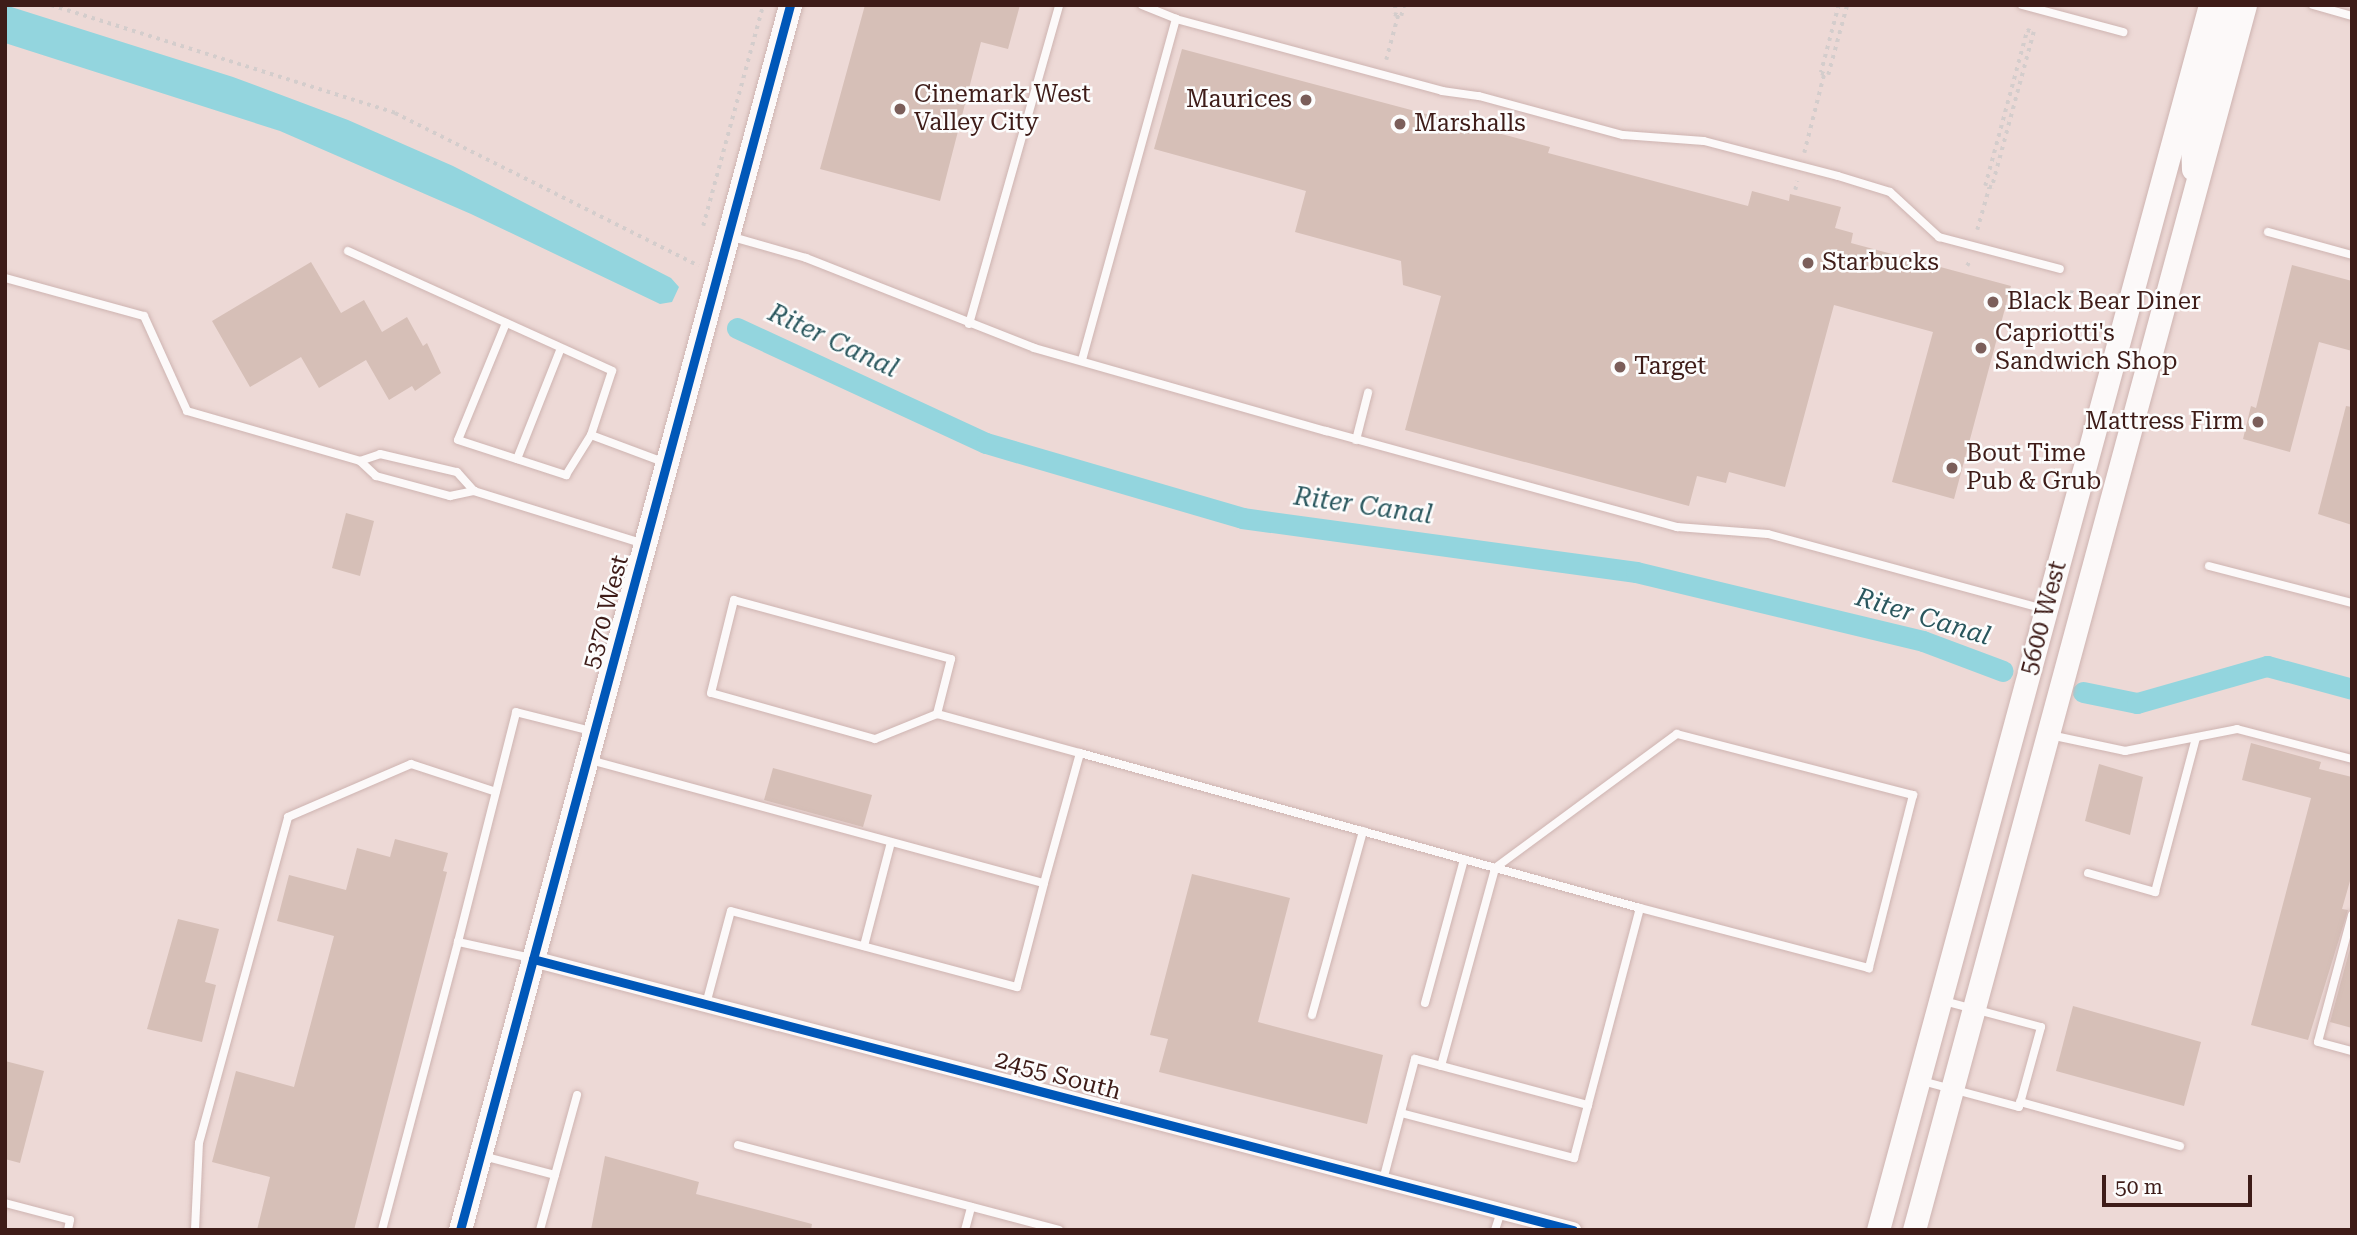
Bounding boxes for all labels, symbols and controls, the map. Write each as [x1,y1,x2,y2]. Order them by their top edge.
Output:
place label: Cinemark West Valley City [914,81,1091,137]
place label: Maurices [1186,86,1292,114]
marker: Maurices [1298,92,1314,108]
marker: Cinemark West Valley City [892,101,908,117]
place label: Marshalls [1414,110,1526,138]
marker: Marshalls [1392,116,1408,132]
place label: Starbucks [1822,249,1939,277]
marker: Starbucks [1800,255,1816,271]
place label: Black Bear Diner [2007,288,2201,316]
marker: Black Bear Diner [1985,294,2001,310]
water label: Riter Canal [763,297,903,385]
place label: Capriotti's Sandwich Shop [1995,320,2177,376]
marker: Capriotti's Sandwich Shop [1973,340,1989,356]
place label: Target [1634,353,1706,381]
marker: Target [1612,359,1628,375]
place label: Mattress Firm [2085,408,2244,436]
marker: Mattress Firm [2250,414,2266,430]
place label: Bout Time Pub & Grub [1966,440,2101,496]
marker: Bout Time Pub & Grub [1944,460,1960,476]
water label: Riter Canal [1292,481,1434,531]
street label: 5370 West [577,552,635,672]
street label: 5600 West [2015,558,2073,678]
water label: Riter Canal [1852,582,1994,652]
street label: 2455 South [992,1045,1124,1107]
scale bar [2105,1162,2256,1206]
text: 50 m [2115,1175,2163,1199]

